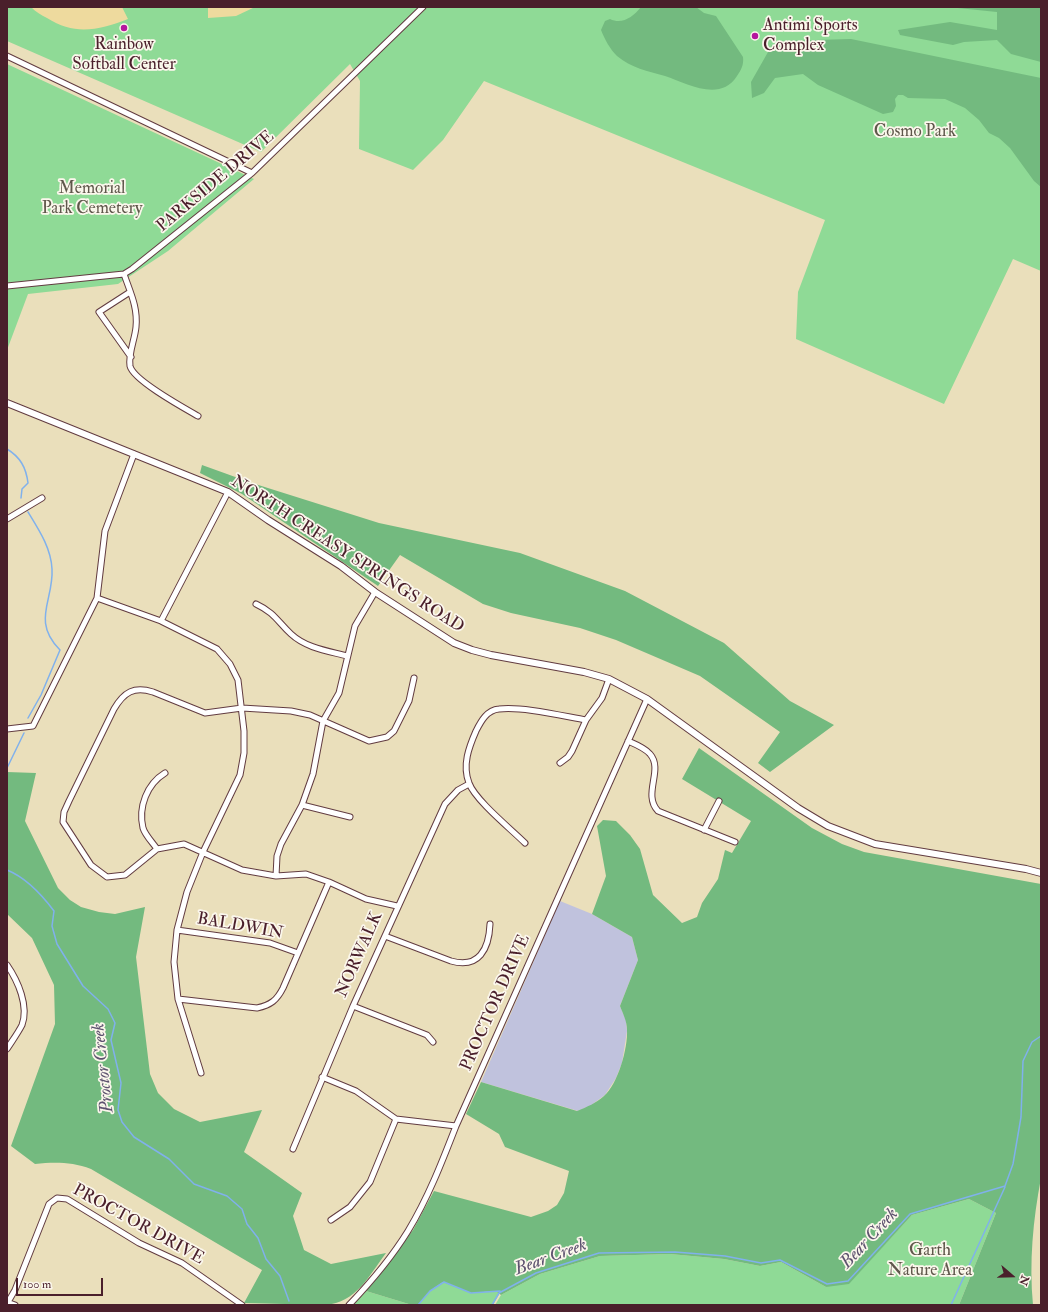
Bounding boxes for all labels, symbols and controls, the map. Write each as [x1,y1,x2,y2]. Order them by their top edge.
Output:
place label: Antimi Sports Complex [763,16,858,56]
marker: Rainbow Softball Center [119,23,129,33]
marker: Antimi Sports Complex [750,31,760,41]
place label: Rainbow Softball Center [72,35,176,75]
park label: Cosmo Park [874,122,956,142]
street label: PARKSIDE DRIVE [153,127,279,237]
park label: Memorial Park Cemetery [42,179,142,219]
street label: NORTH CREASY SPRINGS ROAD [227,472,467,638]
street label: BALDWIN [195,909,285,945]
street label: NORWALK [332,909,388,1001]
street label: PROCTOR DRIVE [457,932,535,1074]
water label: Proctor Creek [89,1022,119,1114]
street label: PROCTOR DRIVE [69,1180,207,1270]
water label: Bear Creek [837,1204,903,1274]
water label: Bear Creek [512,1235,590,1281]
park label: Garth Nature Area [888,1241,972,1281]
north arrow [992,1256,1032,1296]
scale bar [18,1270,105,1296]
text: N [1016,1273,1032,1287]
text: 100 m [23,1277,51,1292]

